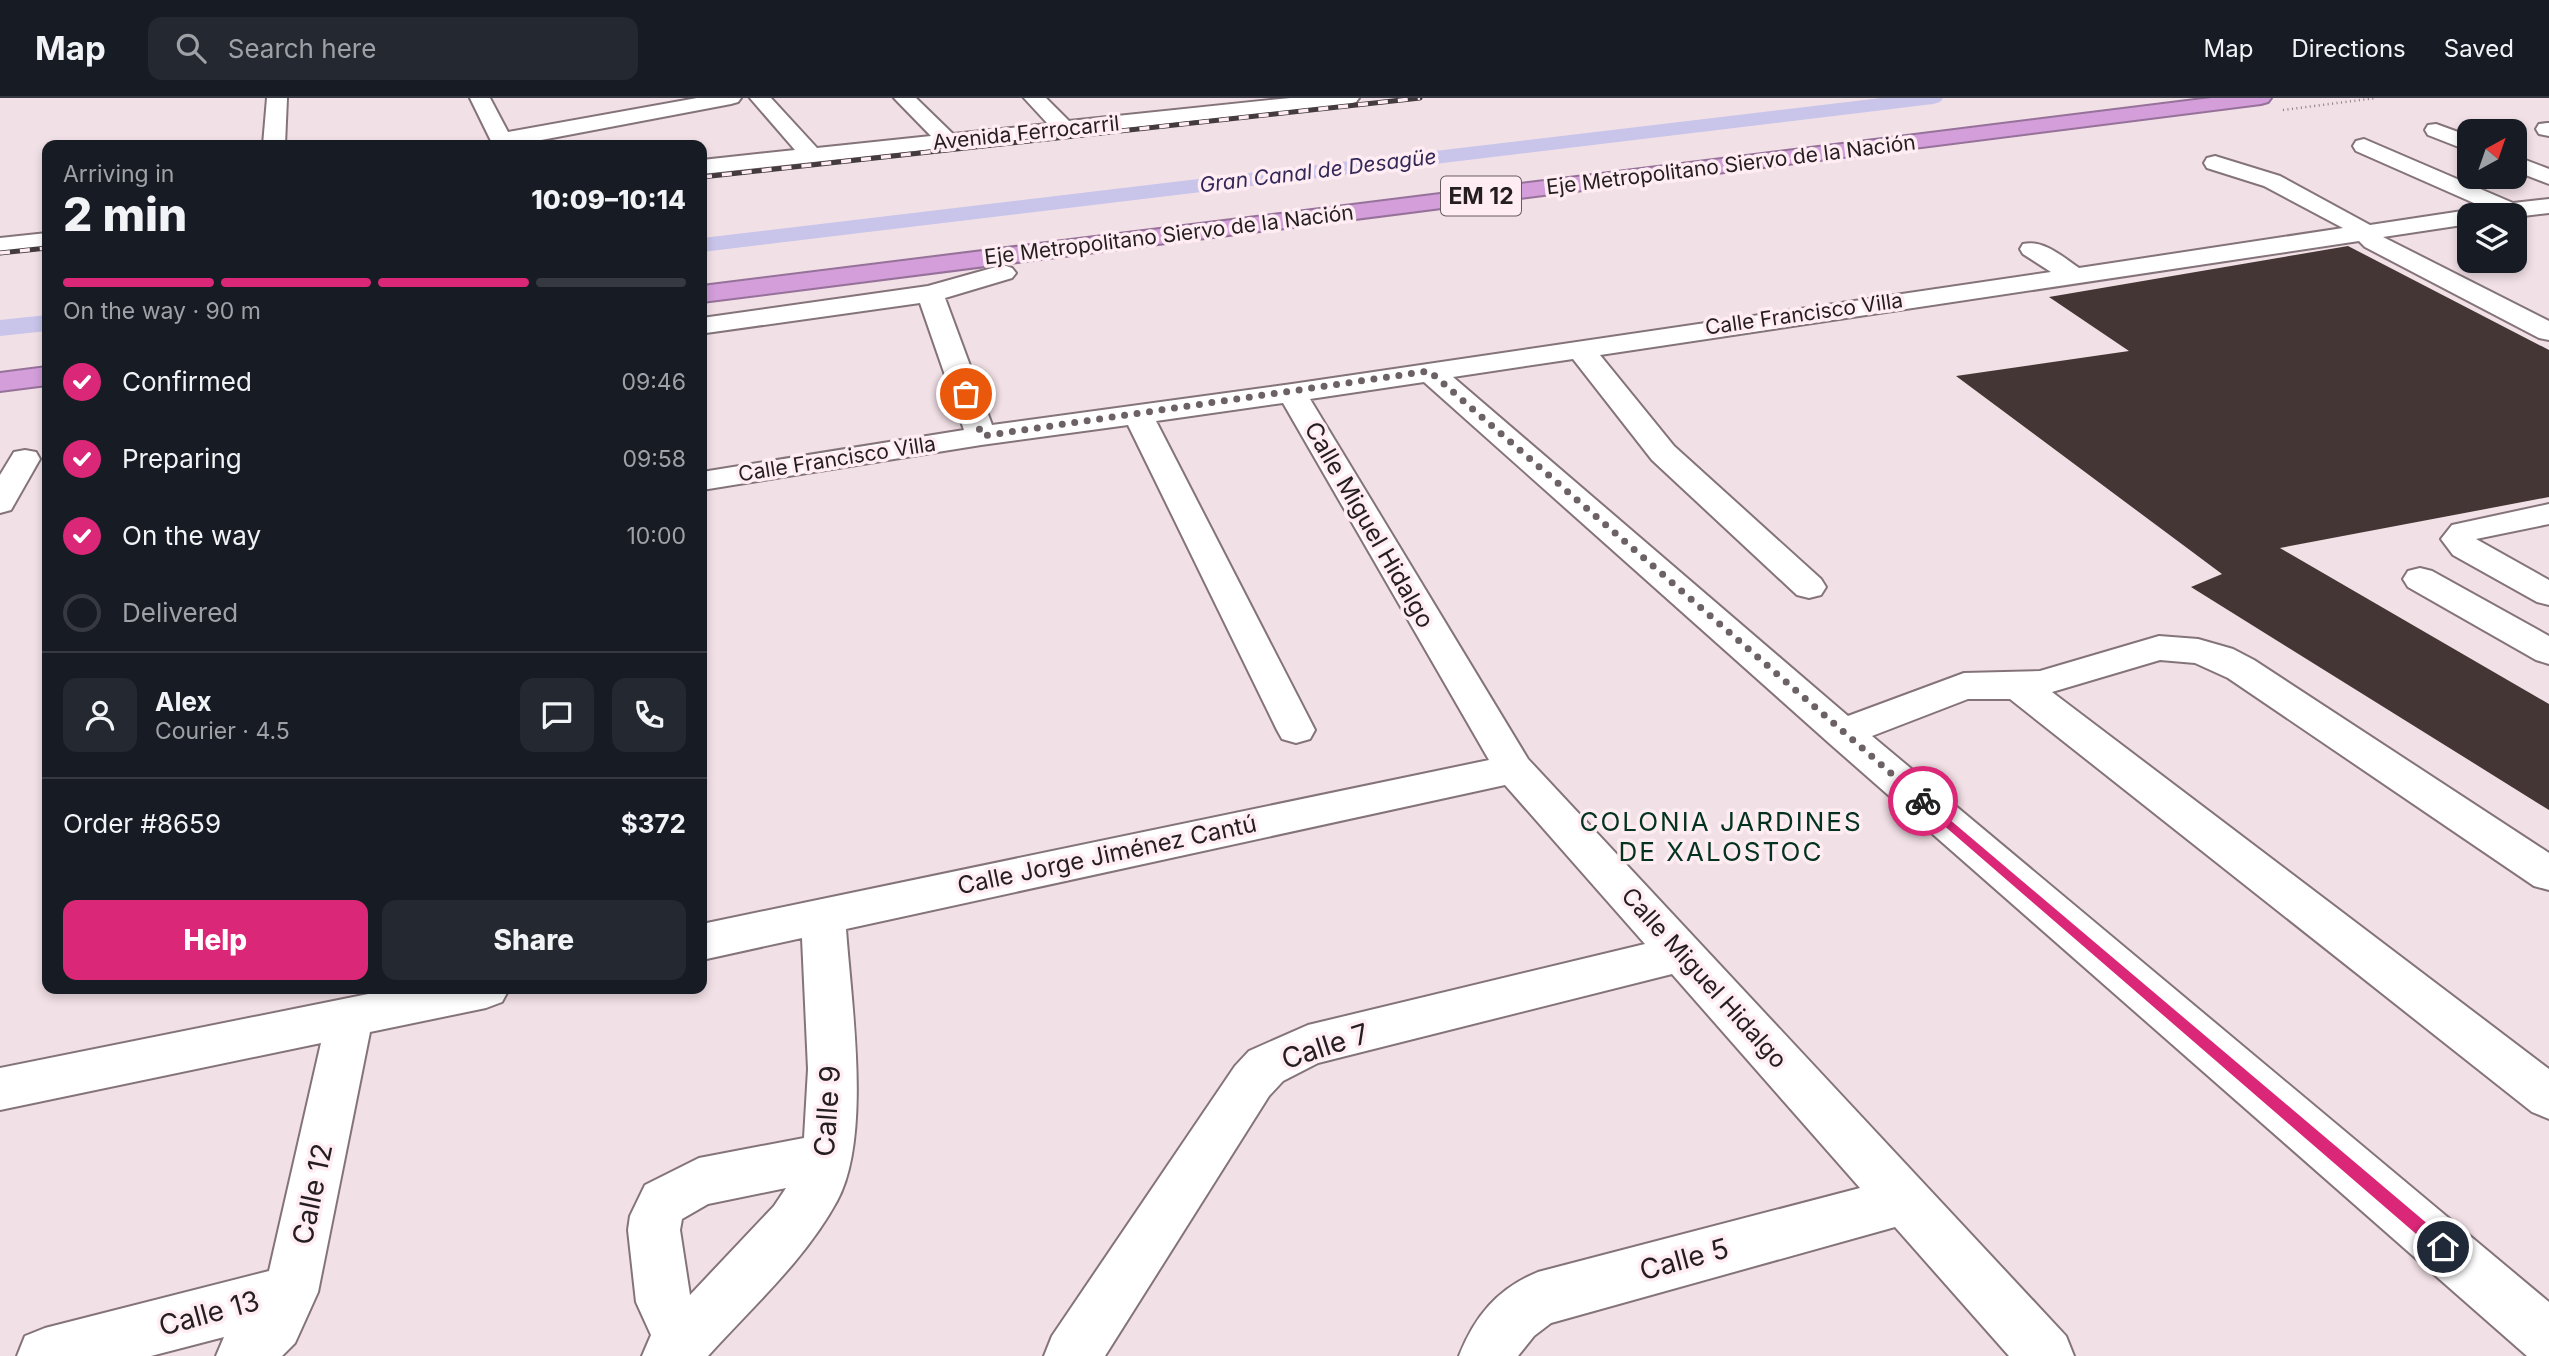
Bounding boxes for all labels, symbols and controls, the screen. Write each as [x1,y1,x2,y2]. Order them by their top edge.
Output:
search box [148,17,638,80]
text: Map [35,28,106,68]
icon: search [172,29,210,67]
text: Search here [228,33,376,64]
text: Map [2204,34,2253,63]
text: Directions [2291,34,2406,63]
text: Saved [2444,34,2514,63]
street label: Avenida Ferrocarril [931,110,1121,155]
north arrow [2457,119,2527,189]
map controls [2457,119,2527,273]
street label: Eje Metropolitano Siervo de la Nación [1545,129,1917,200]
water label: Gran Canal de Desagüe [1198,144,1438,197]
text: Arriving in [63,160,174,188]
road number: EM 12 [1441,176,1521,216]
text: 10:09–10:14 [531,184,686,215]
text: 2 min [63,186,187,242]
street label: Eje Metropolitano Siervo de la Nación [983,199,1355,270]
button: layers [2457,203,2527,273]
street label: Calle Francisco Villa [1703,287,1904,340]
text: On the way · 90 m [63,297,261,325]
icon: check [63,363,101,401]
pin [936,364,996,424]
text: Confirmed [122,366,252,397]
text: 09:46 [621,368,686,396]
icon: bag [947,375,985,413]
street label: Calle Miguel Hidalgo [1299,417,1440,633]
street label: Calle Francisco Villa [736,431,937,486]
icon: check [63,440,101,478]
text: Preparing [122,443,242,474]
text: 09:58 [622,445,686,473]
icon: check [63,517,101,555]
text: On the way [122,520,261,551]
text: 10:00 [626,522,686,550]
text: Delivered [122,597,238,628]
button: person [63,678,137,752]
button: chat [520,678,594,752]
button: phone [612,678,686,752]
text: Alex [155,686,212,717]
text: Courier · 4.5 [155,717,290,745]
courier [1888,766,1958,836]
icon: bike [1904,782,1942,820]
district label: COLONIA JARDINES DE XALOSTOC [1579,806,1863,867]
text: Order #8659 [63,808,221,839]
text: $372 [621,808,686,839]
street label: Calle Jorge Jiménez Cantú [955,809,1259,900]
street label: Calle Miguel Hidalgo [1616,881,1793,1074]
button: Help [63,900,368,980]
button: Share [382,900,686,980]
street label: Calle 7 [1277,1016,1373,1076]
street label: Calle 9 [807,1064,847,1158]
street label: Calle 12 [285,1140,339,1248]
pin [2413,1217,2473,1277]
icon: home [2424,1228,2462,1266]
street label: Calle 5 [1636,1231,1732,1287]
street label: Calle 13 [155,1283,263,1343]

